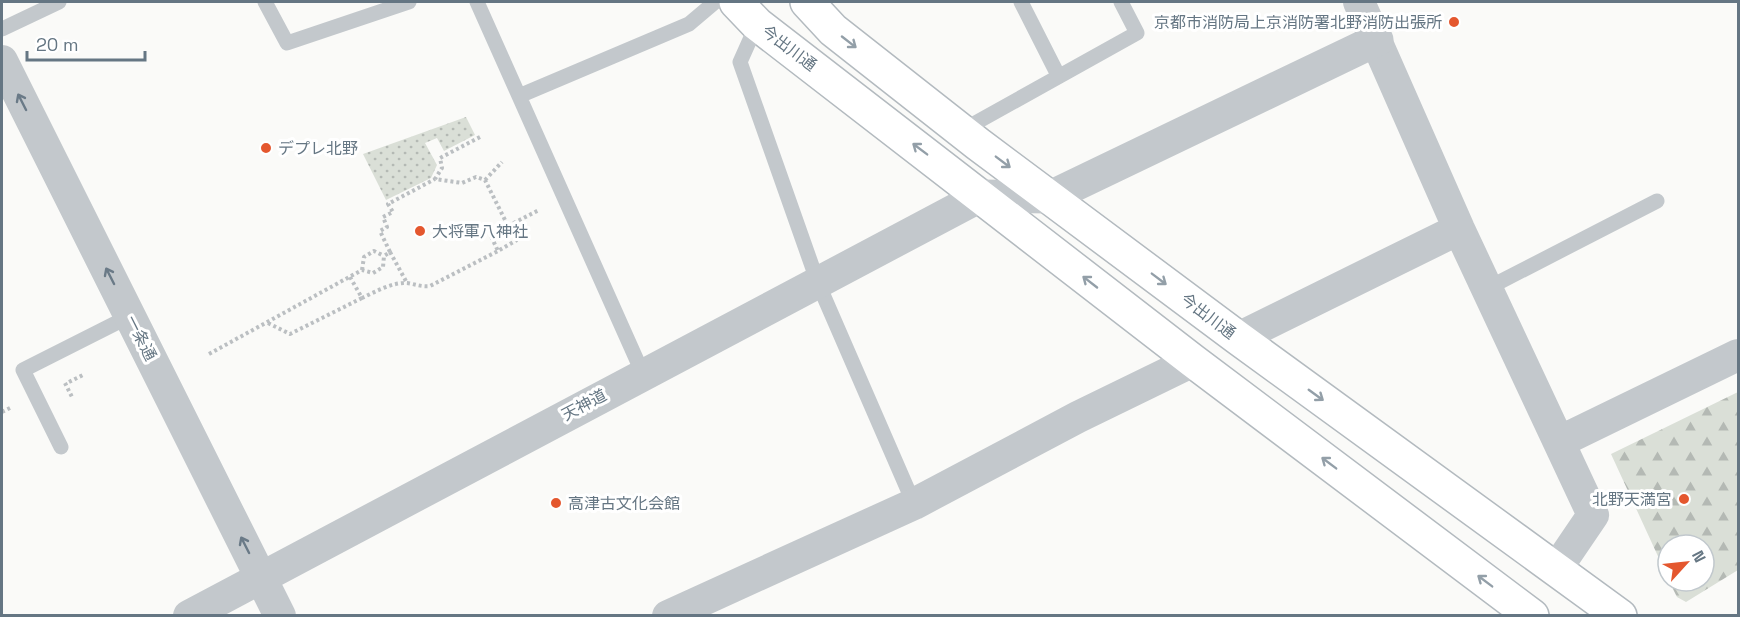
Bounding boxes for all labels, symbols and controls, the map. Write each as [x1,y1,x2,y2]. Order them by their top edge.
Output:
place label: 京都市消防局上京消防署北野消防出張所 [1154,12,1442,33]
marker: 京都市消防局上京消防署北野消防出張所 [1447,15,1461,29]
street label: 今出川通 [757,20,821,76]
scale bar [27,24,146,62]
text: 20 m [36,33,79,56]
one-way arrow [841,35,857,48]
one-way arrow [16,94,28,112]
place label: デプレ北野 [278,138,358,159]
marker: デプレ北野 [259,141,273,155]
one-way arrow [913,142,929,155]
one-way arrow [994,156,1010,168]
place label: 大将軍八神社 [432,221,528,242]
marker: 大将軍八神社 [413,224,427,238]
one-way arrow [104,268,115,286]
one-way arrow [1150,273,1166,285]
one-way arrow [1083,275,1099,288]
street label: 今出川通 [1176,288,1240,344]
street label: 一条通 [121,312,161,364]
street label: 天神道 [558,384,610,426]
one-way arrow [1307,388,1323,401]
one-way arrow [1322,457,1338,470]
place label: 北野天満宮 [1592,489,1672,510]
marker: 北野天満宮 [1677,492,1691,506]
place label: 高津古文化会館 [568,493,680,514]
marker: 高津古文化会館 [549,496,563,510]
north arrow [1656,533,1716,593]
one-way arrow [238,536,250,554]
text: N [1687,547,1711,566]
one-way arrow [1477,575,1493,587]

